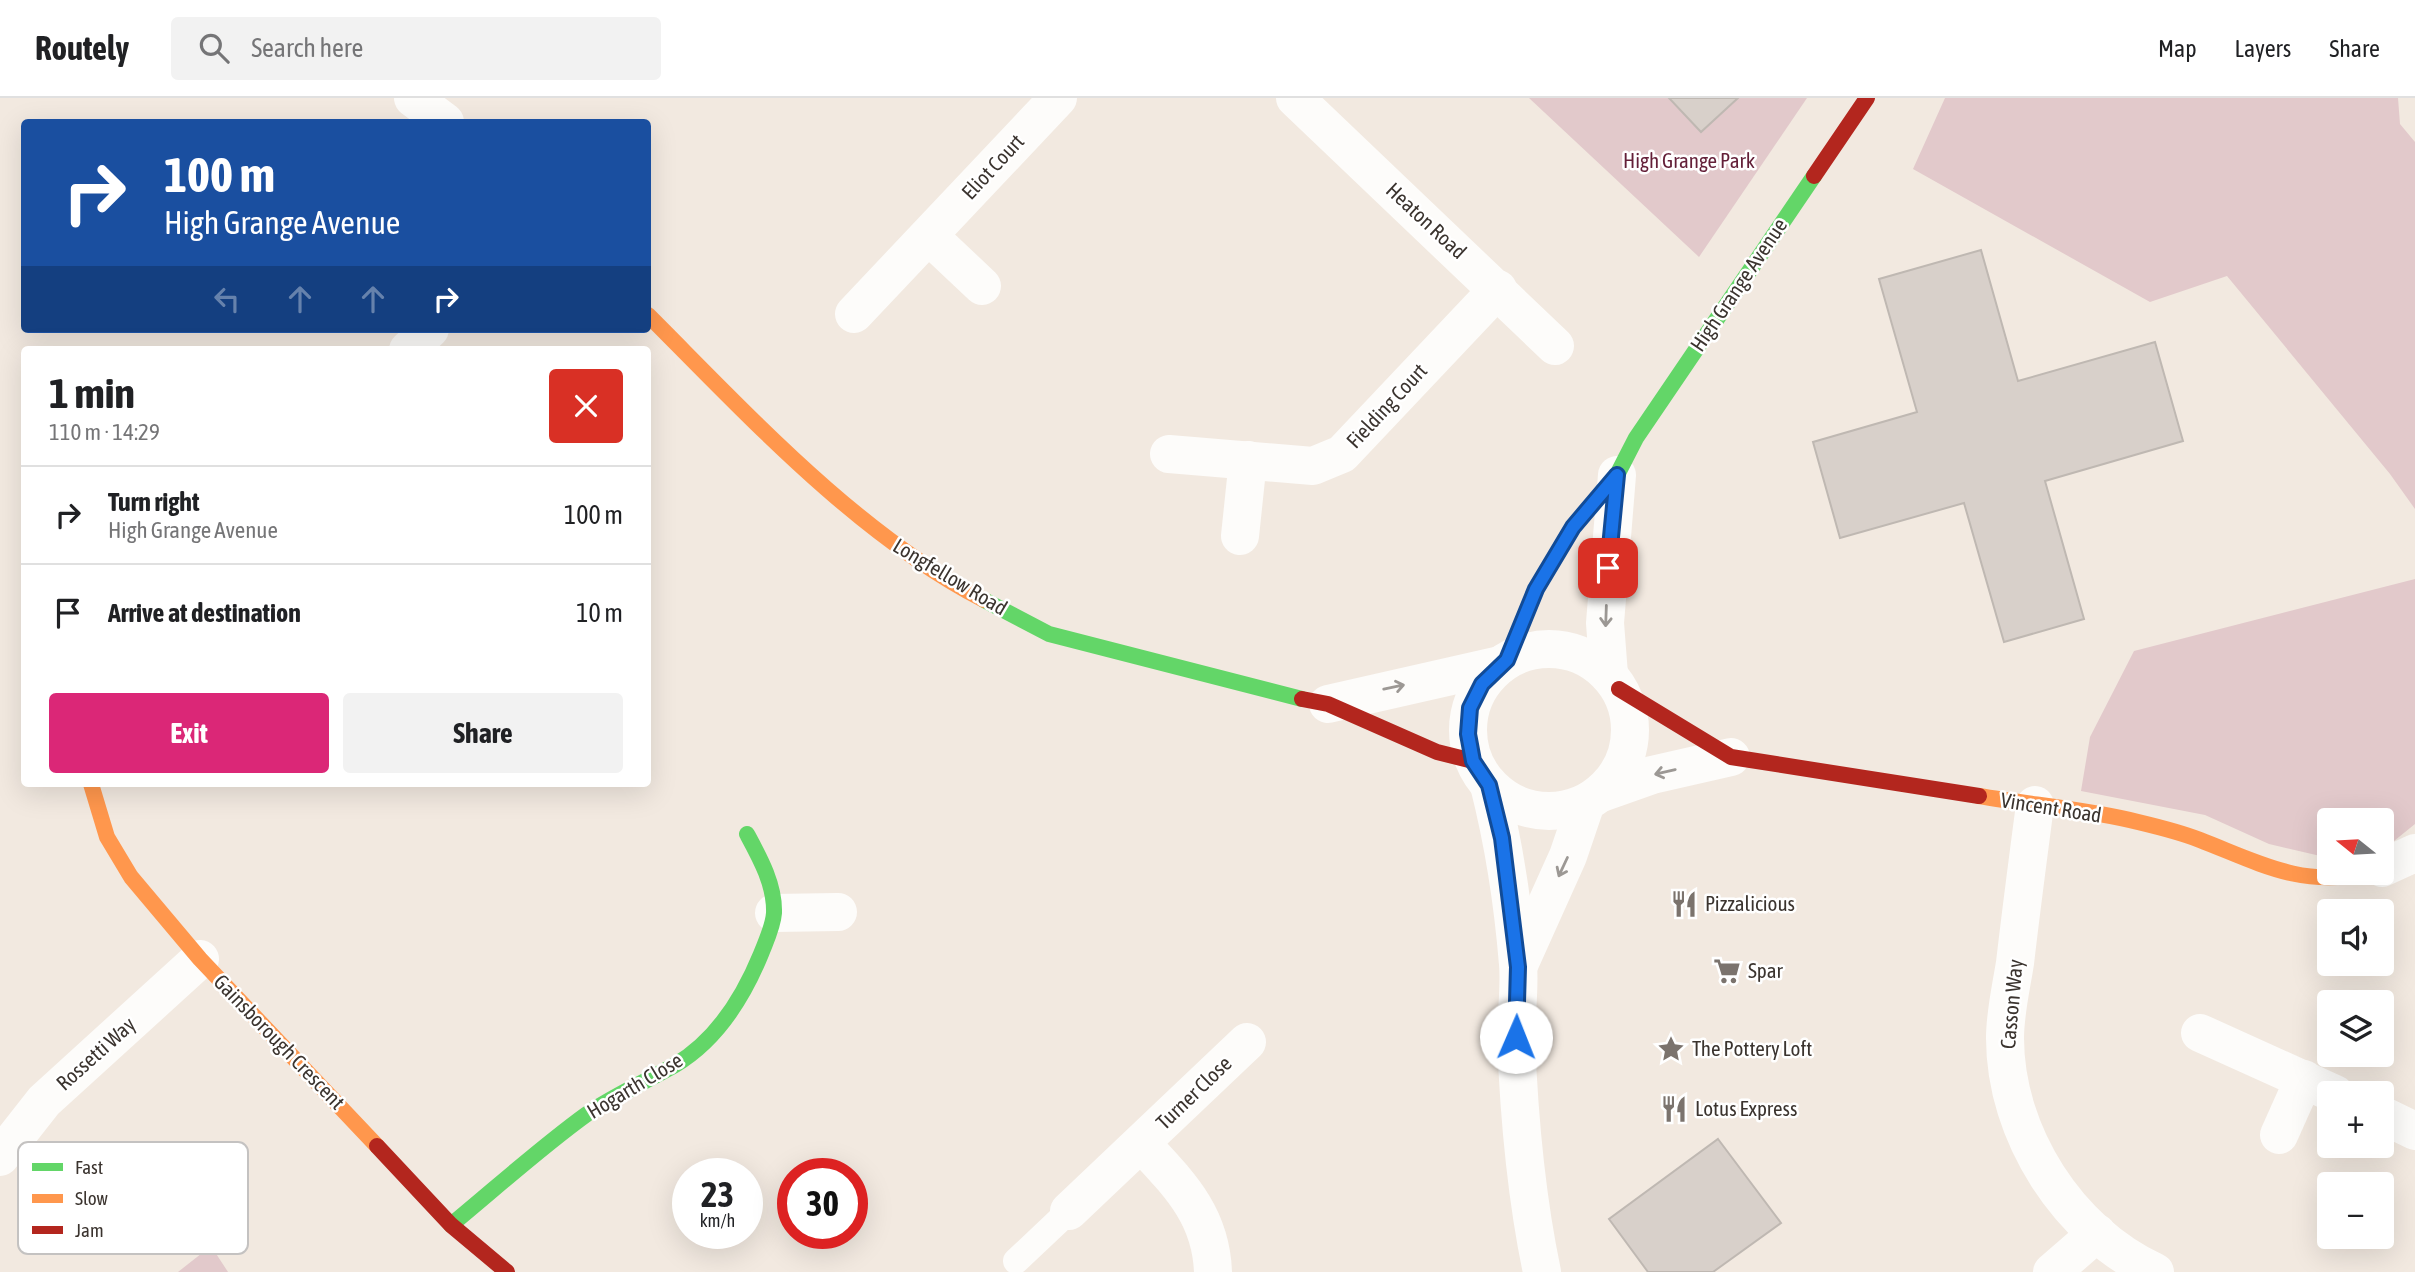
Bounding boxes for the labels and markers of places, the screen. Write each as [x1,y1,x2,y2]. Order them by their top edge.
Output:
pin [1578,538,1638,598]
restaurant icon: Pizzalicious [1669,889,1699,919]
place label: Pizzalicious [1705,891,1795,915]
supermarket icon: Spar [1712,956,1742,986]
place label: Spar [1748,958,1784,982]
place icon: The Pottery Loft [1656,1034,1686,1064]
place label: The Pottery Loft [1692,1036,1812,1060]
restaurant icon: Lotus Express [1659,1094,1689,1124]
place label: Lotus Express [1695,1096,1797,1120]

